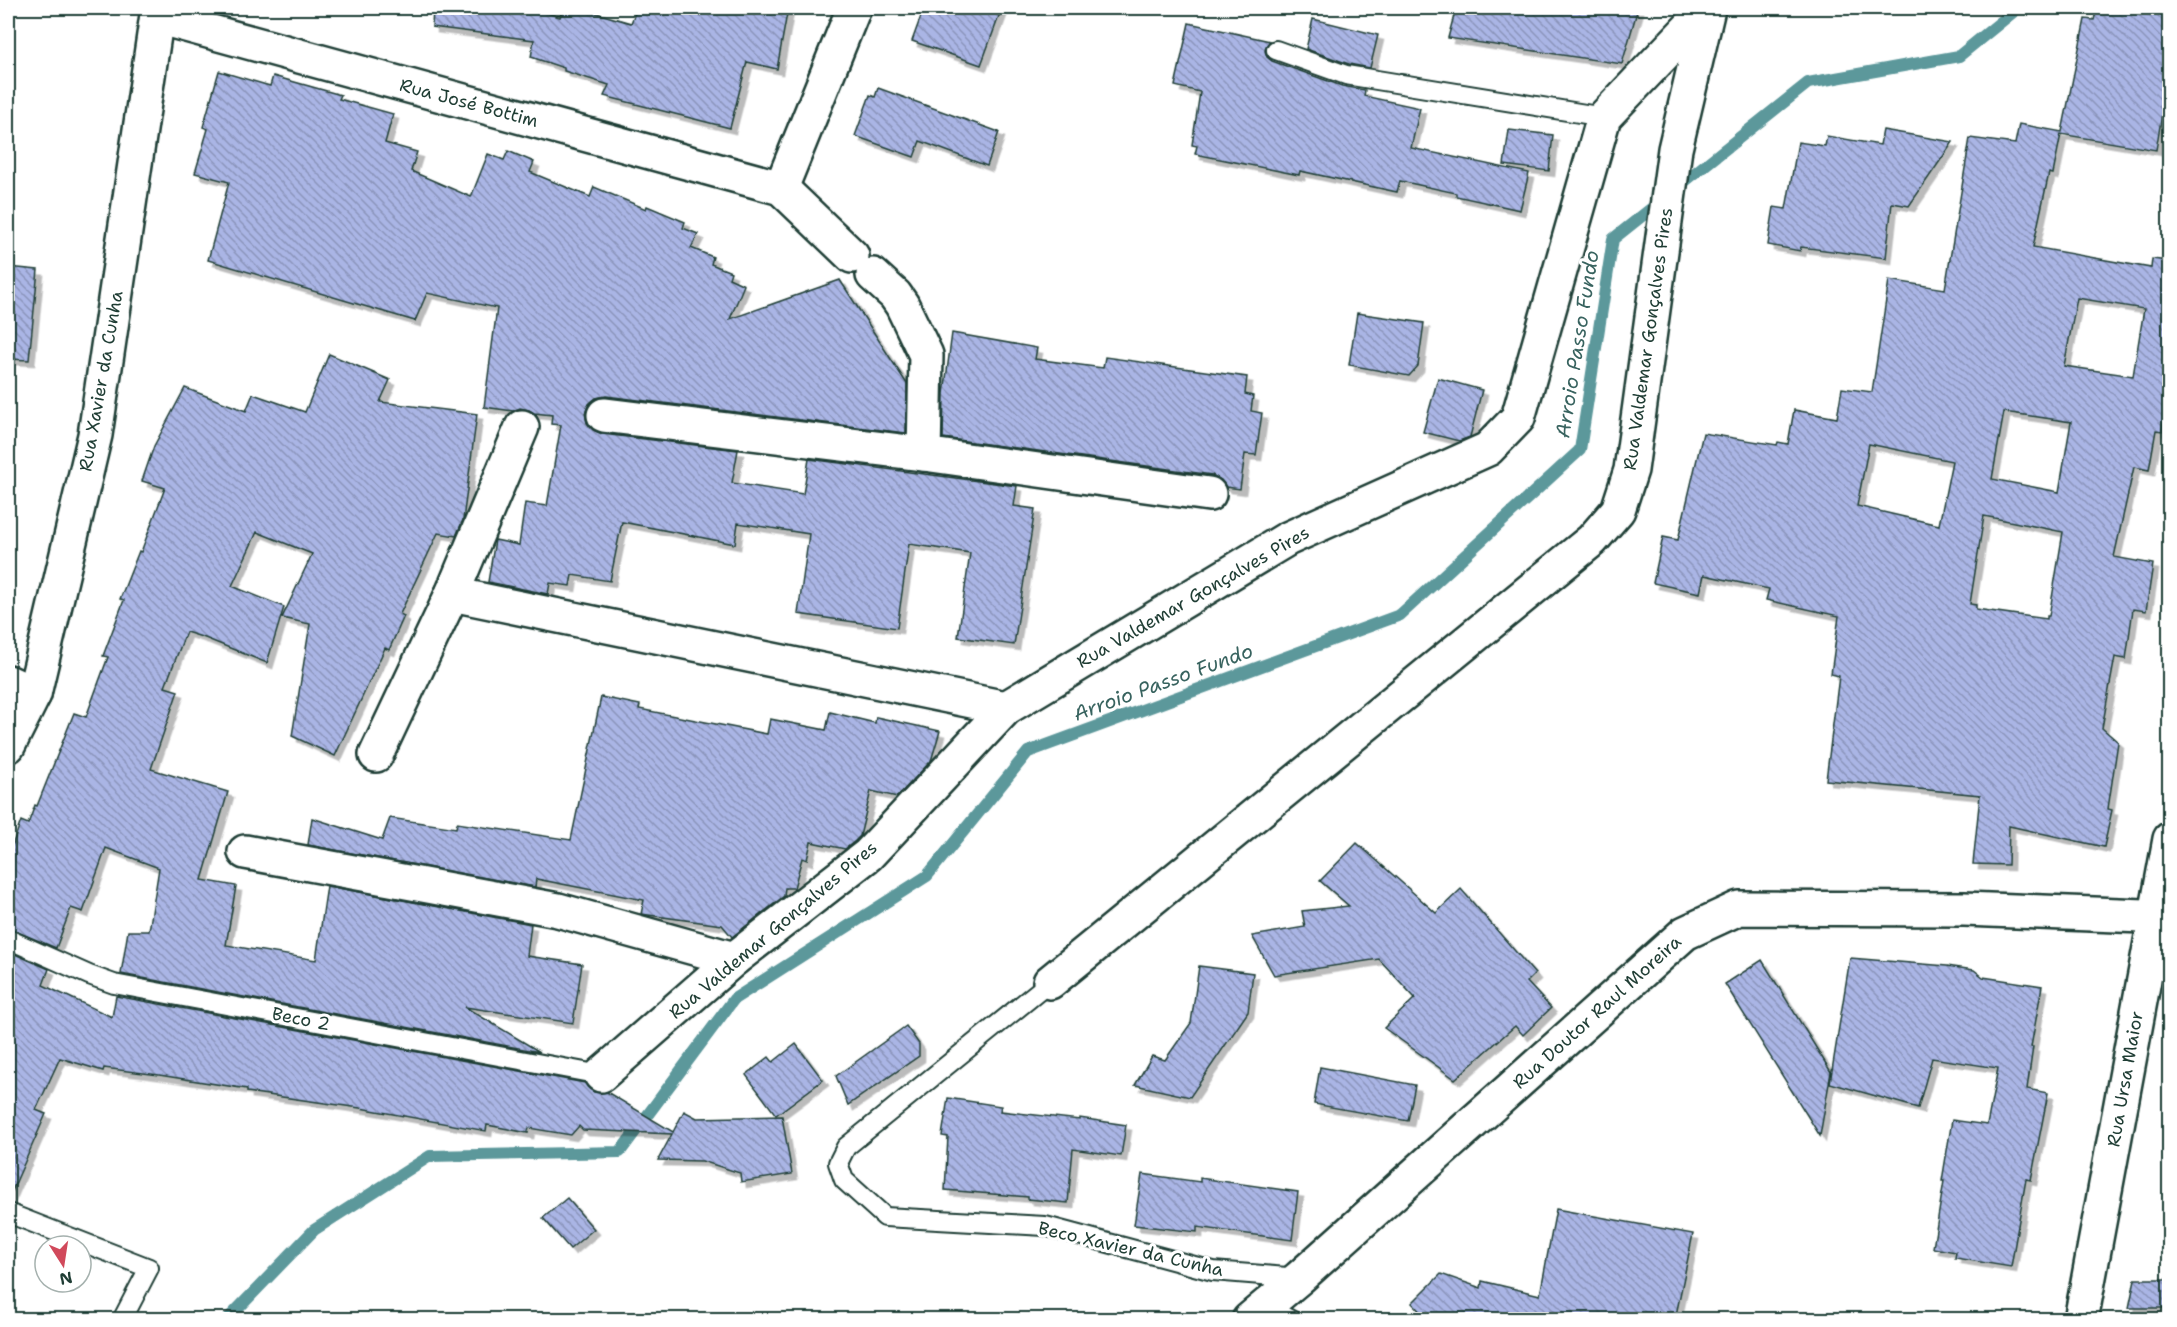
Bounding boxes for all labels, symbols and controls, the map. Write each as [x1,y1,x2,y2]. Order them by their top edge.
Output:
street label: Rua José Bottim [397,73,541,133]
street label: Rua Valdemar Gonçalves Pires [1618,206,1678,472]
water label: Arroio Passo Fundo [1549,248,1605,440]
street label: Rua Xavier da Cunha [73,289,129,473]
street label: Rua Valdemar Gonçalves Pires [1072,520,1314,674]
water label: Arroio Passo Fundo [1070,637,1256,727]
street label: Rua Valdemar Gonçalves Pires [664,836,882,1024]
street label: Rua Doutor Raul Moreira [1508,930,1686,1094]
street label: Beco 2 [270,1002,332,1036]
street label: Rua Ursa Maior [2101,1009,2149,1149]
street label: Beco Xavier da Cunha [1036,1216,1226,1282]
north arrow [33,1234,93,1294]
text: N [58,1267,74,1290]

